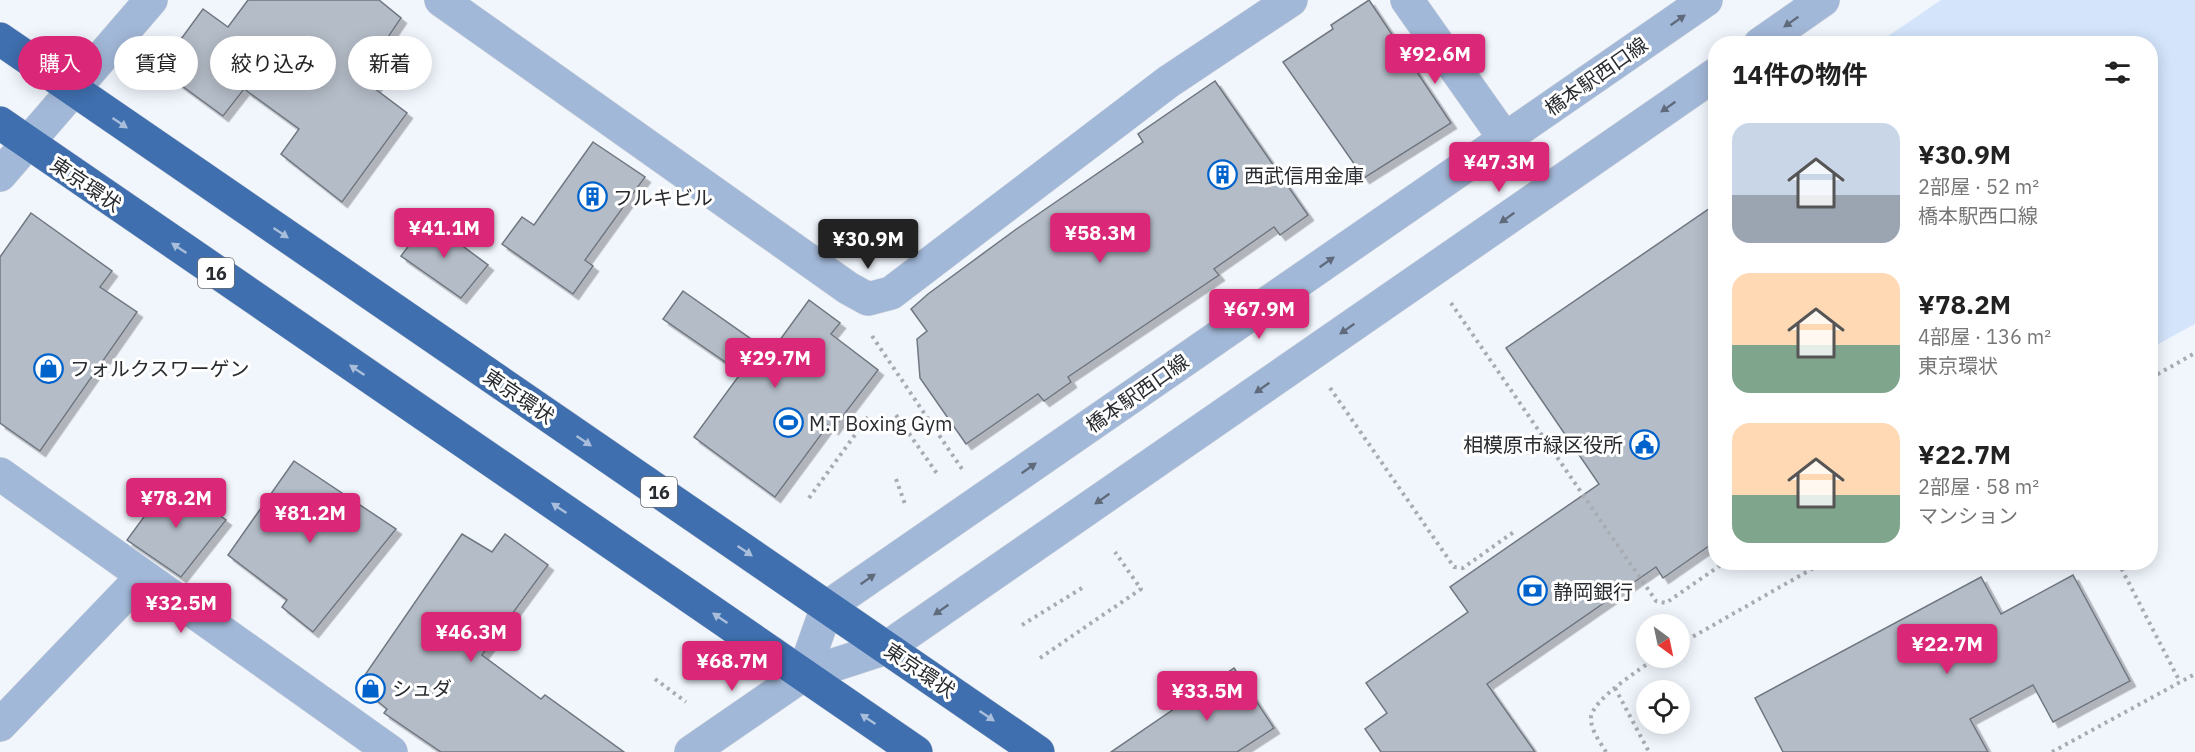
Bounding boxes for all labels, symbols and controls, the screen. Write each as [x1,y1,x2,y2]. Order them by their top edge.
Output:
one-way arrow [1669,14,1685,26]
one-way arrow [1783,16,1799,27]
street label: 橋本駅西口線 [1539,31,1653,121]
pin: ¥92.6M [1386,34,1484,85]
chip: 購入 [18,36,102,90]
chip: 賃貸 [114,36,198,90]
chip: 絞り込み [210,36,336,90]
chip: 新着 [348,36,432,90]
text: ¥92.6M [1399,40,1471,67]
icon: filters [2101,56,2134,89]
text: 14件の物件 [1732,57,1867,91]
one-way arrow [1660,101,1676,112]
one-way arrow [112,117,128,129]
text: ¥30.9M [1918,137,2011,171]
pin: ¥47.3M [1450,142,1548,193]
icon: home [1780,147,1852,219]
text: ¥47.3M [1463,148,1535,175]
street label: 東京環状 [45,150,127,218]
building icon: 西武信用金庫 [1207,159,1239,191]
place label: 西武信用金庫 [1244,162,1364,189]
text: 2部屋 · 52 m² [1918,173,2039,200]
building icon: フルキビル [576,181,608,213]
place label: フルキビル [613,184,713,211]
text: 橋本駅西口線 [1918,202,2038,229]
pin: ¥41.1M [395,208,493,259]
one-way arrow [1500,212,1516,224]
pin: ¥58.3M [1051,213,1149,264]
text: ¥41.1M [408,214,480,241]
pin: ¥30.9M [819,219,917,270]
text: ¥58.3M [1064,219,1136,246]
text: ¥30.9M [832,225,904,252]
one-way arrow [273,227,289,238]
one-way arrow [171,243,187,254]
one-way arrow [1319,256,1335,268]
road number: 16 [198,258,234,288]
text: ¥78.2M [1918,287,2011,321]
pin: ¥67.9M [1210,289,1308,340]
text: ¥67.9M [1223,295,1295,322]
icon: home [1780,297,1852,369]
one-way arrow [1339,323,1355,334]
text: 4部屋 · 136 m² [1918,323,2051,350]
pin: ¥29.7M [726,338,824,389]
text: ¥29.7M [739,344,811,371]
street label: 橋本駅西口線 [1080,348,1194,438]
shop icon: フォルクスワーゲン [33,352,65,384]
text: 東京環状 [1918,352,1998,379]
place label: フォルクスワーゲン [70,355,249,382]
street label: 東京環状 [478,362,560,430]
one-way arrow [349,364,365,375]
one-way arrow [1254,382,1270,393]
sports icon: M.T Boxing Gym [772,407,804,439]
place label: M.T Boxing Gym [809,410,952,437]
public building icon: 相模原市緑区役所 [1628,428,1660,460]
place label: 相模原市緑区役所 [1463,431,1623,458]
one-way arrow [576,435,592,447]
text: ¥22.7M [1918,437,2011,471]
icon: home [1780,447,1852,519]
one-way arrow [1020,462,1036,474]
text: 2部屋 · 58 m² [1918,473,2039,500]
road number: 16 [641,477,677,507]
pin: ¥78.2M [127,478,225,529]
text: ¥78.2M [140,484,212,511]
pin: ¥81.2M [261,493,359,544]
one-way arrow [1094,493,1110,505]
text: ¥81.2M [274,499,346,526]
text: マンション [1918,502,2018,529]
one-way arrow [551,503,567,514]
one-way arrow [737,545,753,557]
one-way arrow [860,574,876,585]
bank icon: 静岡銀行 [1516,575,1548,607]
place label: 静岡銀行 [1553,578,1633,605]
pin: ¥32.5M [132,583,230,634]
text: ¥32.5M [145,589,217,616]
one-way arrow [934,604,950,616]
pin: ¥46.3M [422,612,520,663]
one-way arrow [712,613,728,624]
north arrow [1636,614,1690,668]
map controls [1636,614,1690,734]
text: ¥46.3M [435,618,507,645]
pin: ¥22.7M [1898,624,1996,675]
text: ¥22.7M [1911,630,1983,657]
street label: 東京環状 [879,636,961,704]
pin: ¥68.7M [683,641,781,692]
text: ¥68.7M [696,647,768,674]
pin: ¥33.5M [1158,671,1256,722]
shop icon: シュダ [355,672,387,704]
place label: シュダ [392,675,452,702]
text: ¥33.5M [1171,677,1243,704]
button: locate [1636,680,1690,734]
one-way arrow [979,710,995,721]
one-way arrow [860,714,876,725]

